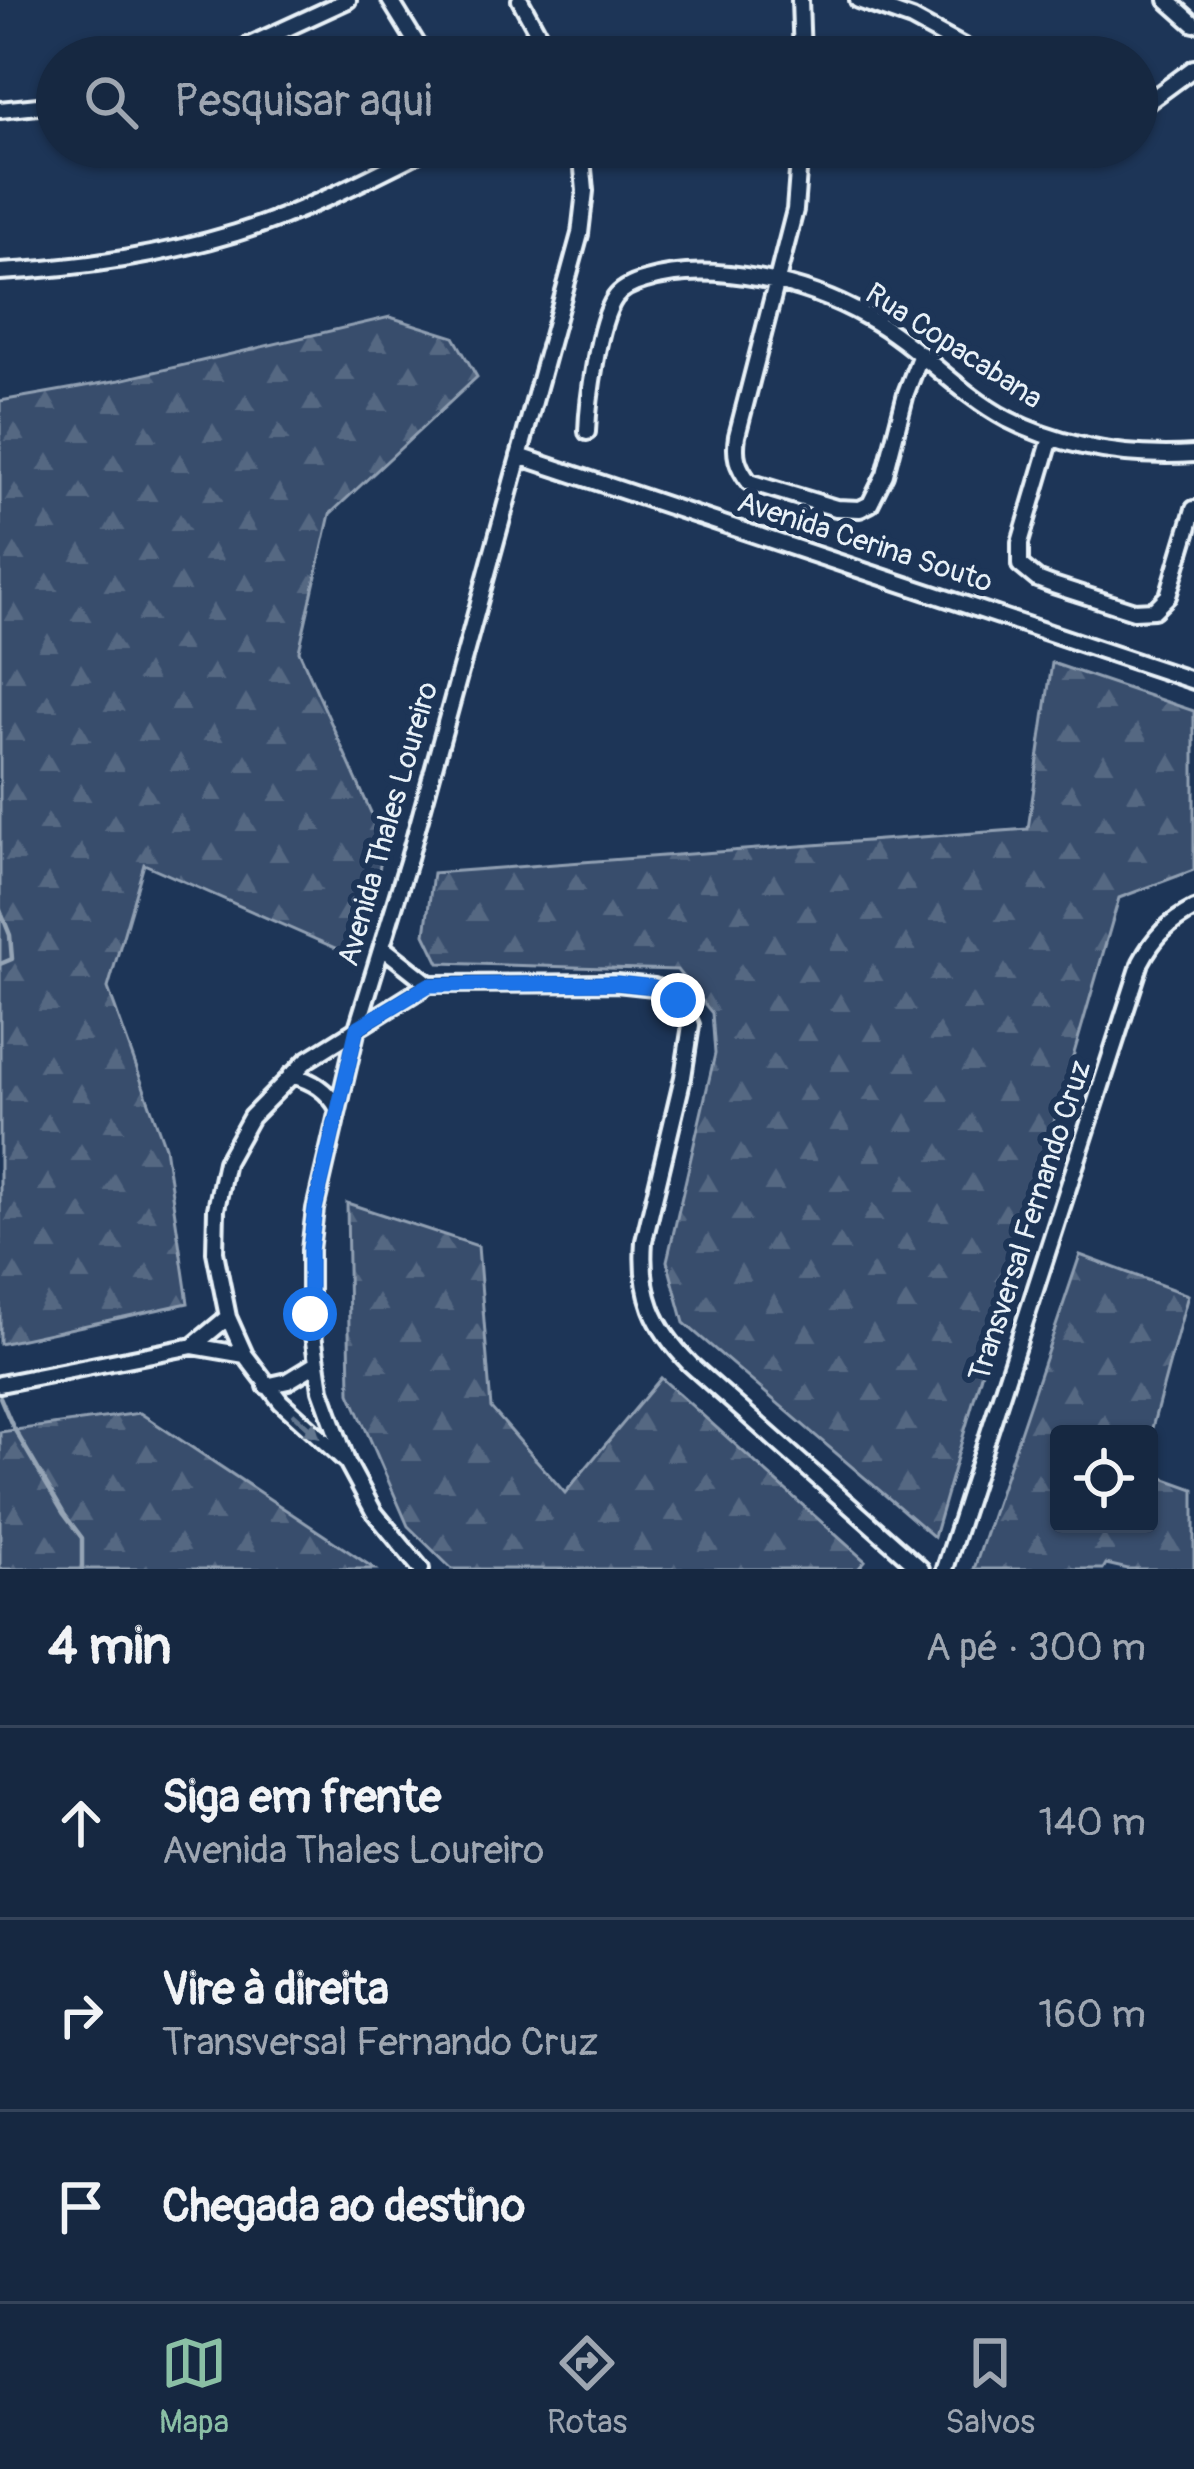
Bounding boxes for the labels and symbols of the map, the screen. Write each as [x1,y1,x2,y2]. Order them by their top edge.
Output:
street label: Rua Copacabana [858,275,1050,417]
street label: Avenida Cerina Souto [733,483,997,601]
street label: Avenida Thales Loureiro [330,678,446,970]
route end [651,973,705,1027]
street label: Transversal Fernando Cruz [961,1056,1099,1386]
route start [283,1287,337,1341]
one-way arrow [291,1411,321,1438]

